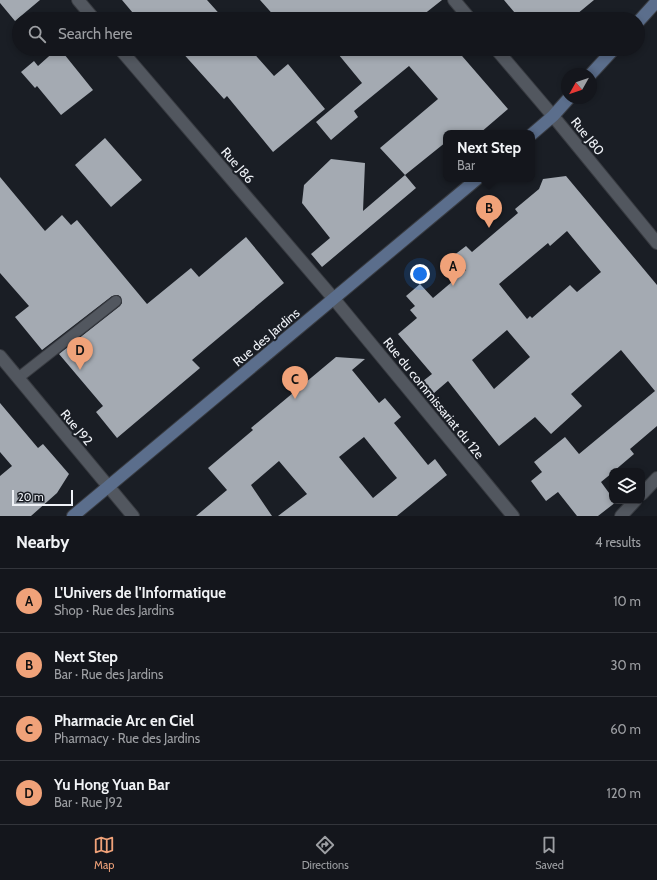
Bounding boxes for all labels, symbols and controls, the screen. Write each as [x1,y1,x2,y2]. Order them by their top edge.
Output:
search box [12,12,645,56]
icon: search [26,23,48,45]
text: Search here [58,25,133,43]
north arrow [561,68,597,104]
street label: Rue J80 [568,114,608,158]
popup [443,130,535,182]
text: Next Step [457,139,521,157]
street label: Rue J86 [218,144,258,186]
text: Bar [457,157,475,173]
pin: B [476,195,502,228]
pin: A [440,253,466,286]
your location [410,264,430,284]
street label: Rue des Jardins [229,304,303,370]
street label: Rue du commissariat du 12e [380,334,488,462]
pin: D [67,337,93,370]
pin: C [282,366,308,399]
street label: Rue J92 [58,406,97,448]
map controls [609,468,645,504]
button: layers [609,468,645,504]
scale bar [12,488,73,507]
text: 20 m [18,490,44,504]
text: Nearby [16,532,69,552]
text: 4 results [595,534,641,550]
text: L'Univers de l'Informatique [54,584,226,602]
text: A [25,593,33,609]
text: 10 m [613,593,641,609]
text: Shop · Rue des Jardins [54,602,174,618]
text: Next Step [54,648,118,666]
text: B [25,657,33,673]
text: 30 m [611,657,641,673]
text: Bar · Rue des Jardins [54,666,163,682]
text: Pharmacie Arc en Ciel [54,712,194,730]
text: C [25,721,33,737]
text: 60 m [610,721,641,737]
text: Pharmacy · Rue des Jardins [54,730,200,746]
text: Yu Hong Yuan Bar [54,776,170,794]
text: D [24,785,34,801]
text: 120 m [607,785,641,801]
text: Bar · Rue J92 [54,794,123,810]
tab: Map [93,834,115,872]
tab: Directions [302,834,349,872]
tab: Saved [535,834,564,872]

